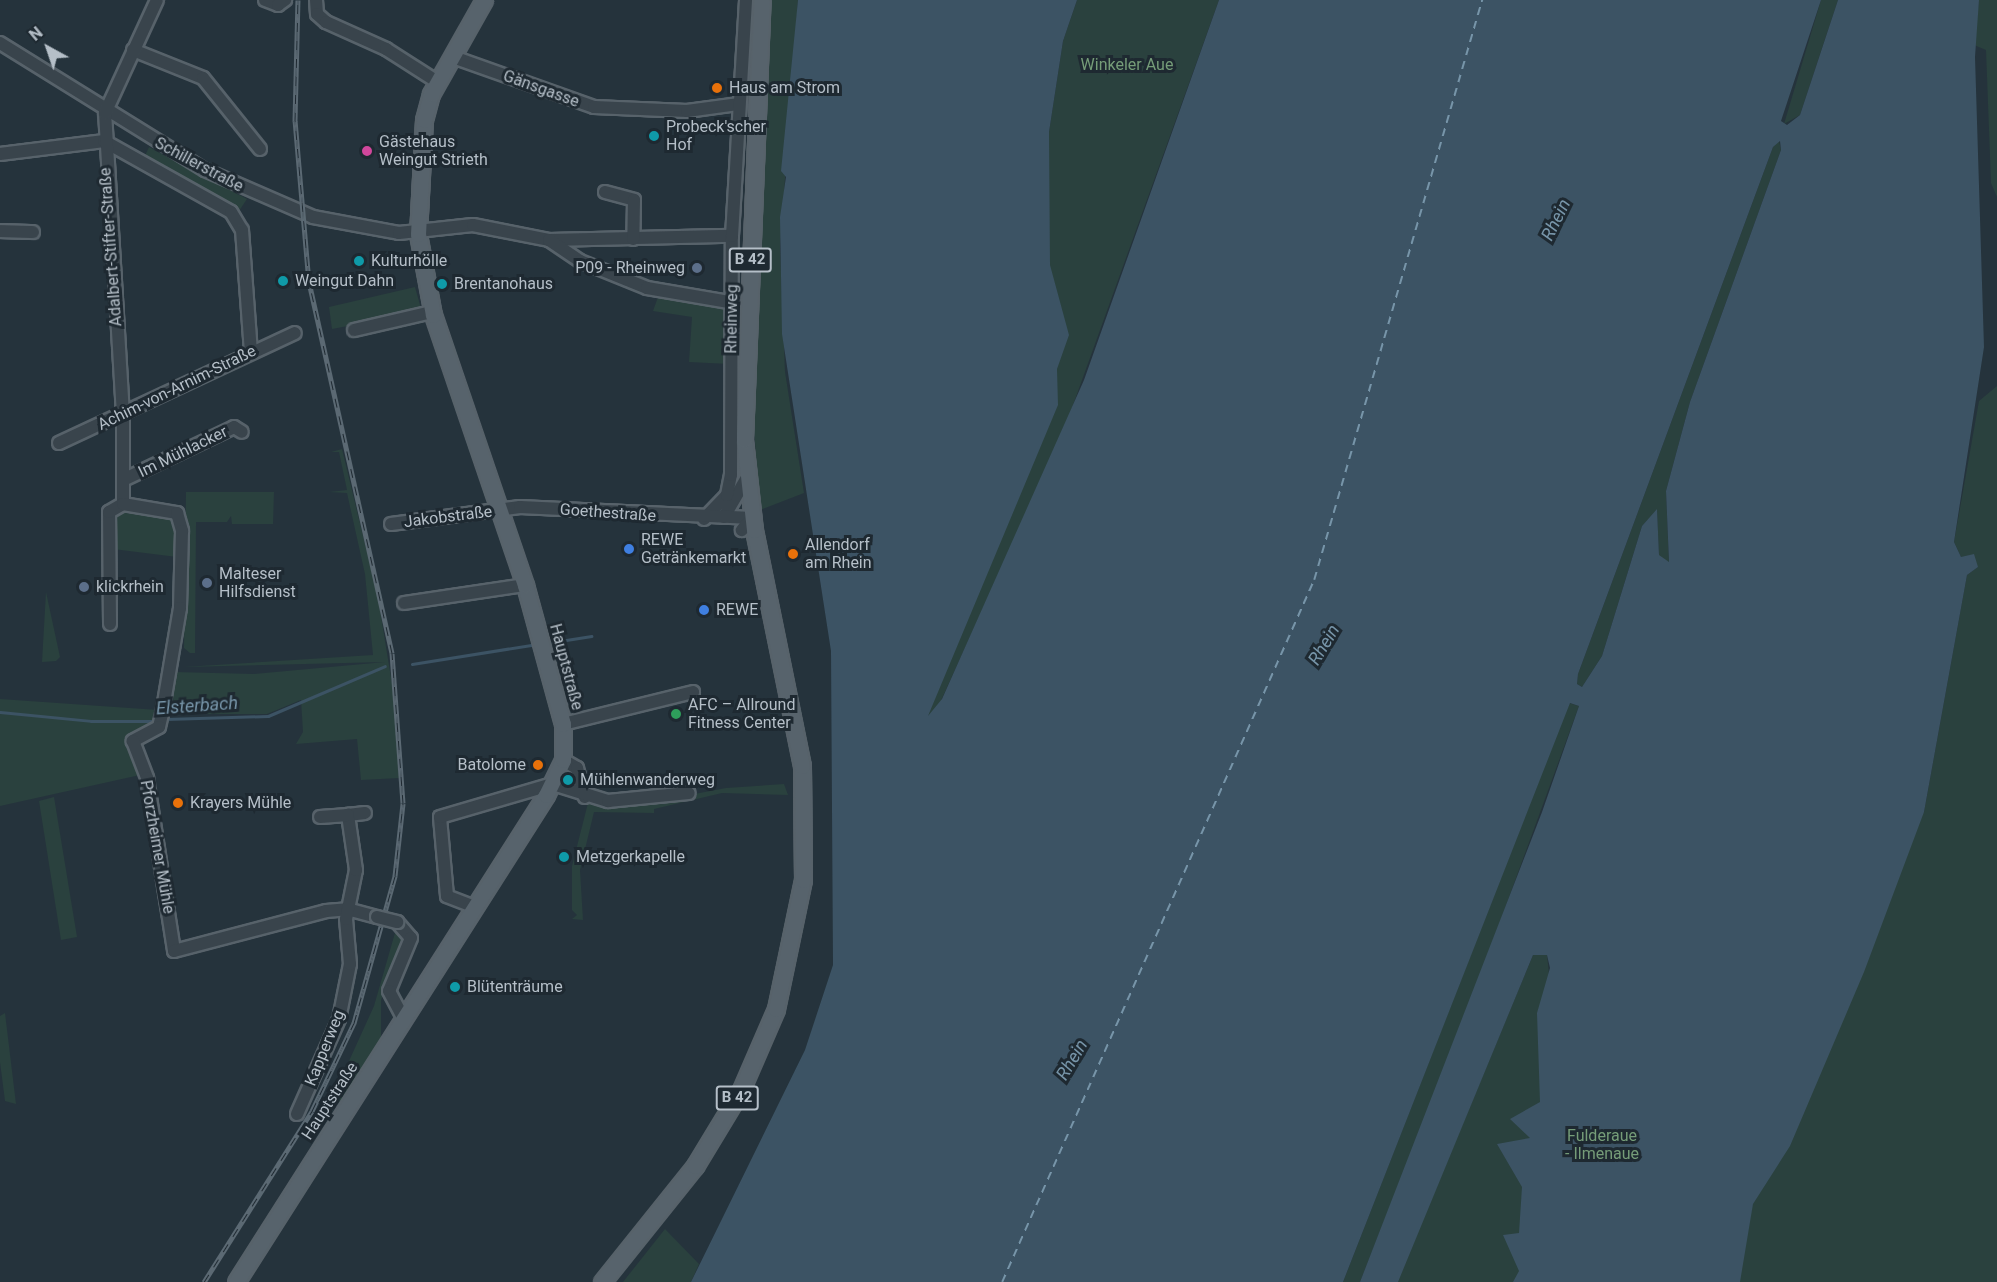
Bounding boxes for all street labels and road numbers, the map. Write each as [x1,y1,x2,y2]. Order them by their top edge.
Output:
street label: Gänsgasse [500,66,582,112]
street label: Schillerstraße [151,134,247,196]
street label: Adalbert-Stifter-Straße [96,167,126,327]
road number: B 42 [728,248,772,272]
street label: Rheinweg [722,284,742,354]
street label: Achim-von-Arnim-Straße [95,341,259,435]
street label: Im Mühlacker [135,422,231,482]
street label: Goethestraße [559,500,657,526]
street label: Jakobstraße [403,502,493,532]
street label: Hauptstraße [545,622,587,712]
street label: Pforzheimer Mühle [136,779,178,915]
street label: Kapperweg [301,1007,349,1089]
street label: Hauptstraße [298,1059,362,1143]
road number: B 42 [714,1086,760,1110]

